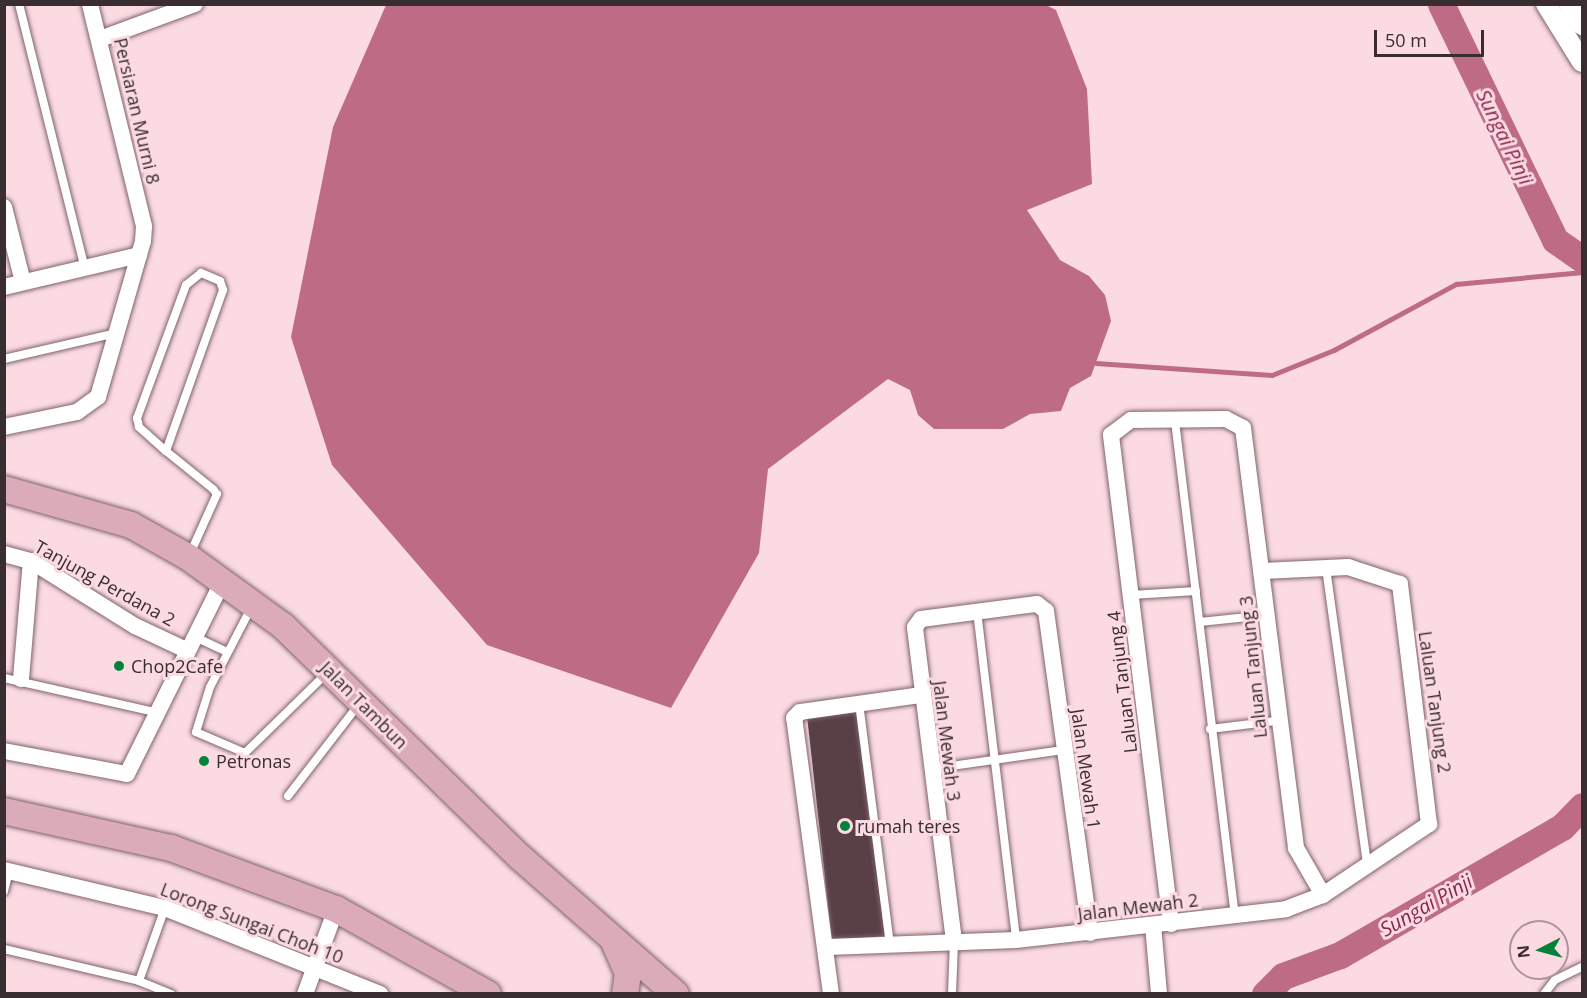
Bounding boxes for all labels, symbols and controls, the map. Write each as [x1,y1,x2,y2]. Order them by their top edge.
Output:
scale bar [1377,18,1486,56]
text: 50 m [1385,28,1427,52]
street label: Persiaran Murni 8 [110,36,164,186]
water label: Sungai Pinji [1472,85,1538,189]
street label: Tanjung Perdana 2 [31,535,179,631]
street label: Laluan Tanjung 3 [1235,595,1271,739]
street label: Laluan Tanjung 4 [1103,610,1141,754]
street label: Laluan Tanjung 2 [1414,630,1456,774]
place label: Chop2Cafe [131,655,223,677]
street label: Jalan Tambun [316,657,412,753]
marker: Chop2Cafe [112,659,126,673]
street label: Jalan Mewah 3 [929,679,965,803]
street label: Jalan Mewah 1 [1067,707,1105,831]
place label: Petronas [216,750,291,772]
marker: Petronas [197,754,211,768]
place label: rumah teres [857,815,960,837]
marker: rumah teres [838,819,852,833]
water label: Sungai Pinji [1375,869,1477,941]
street label: Lorong Sungai Choh 10 [157,878,347,968]
street label: Jalan Mewah 2 [1076,889,1200,925]
north arrow [1509,920,1569,980]
text: N [1511,944,1535,959]

